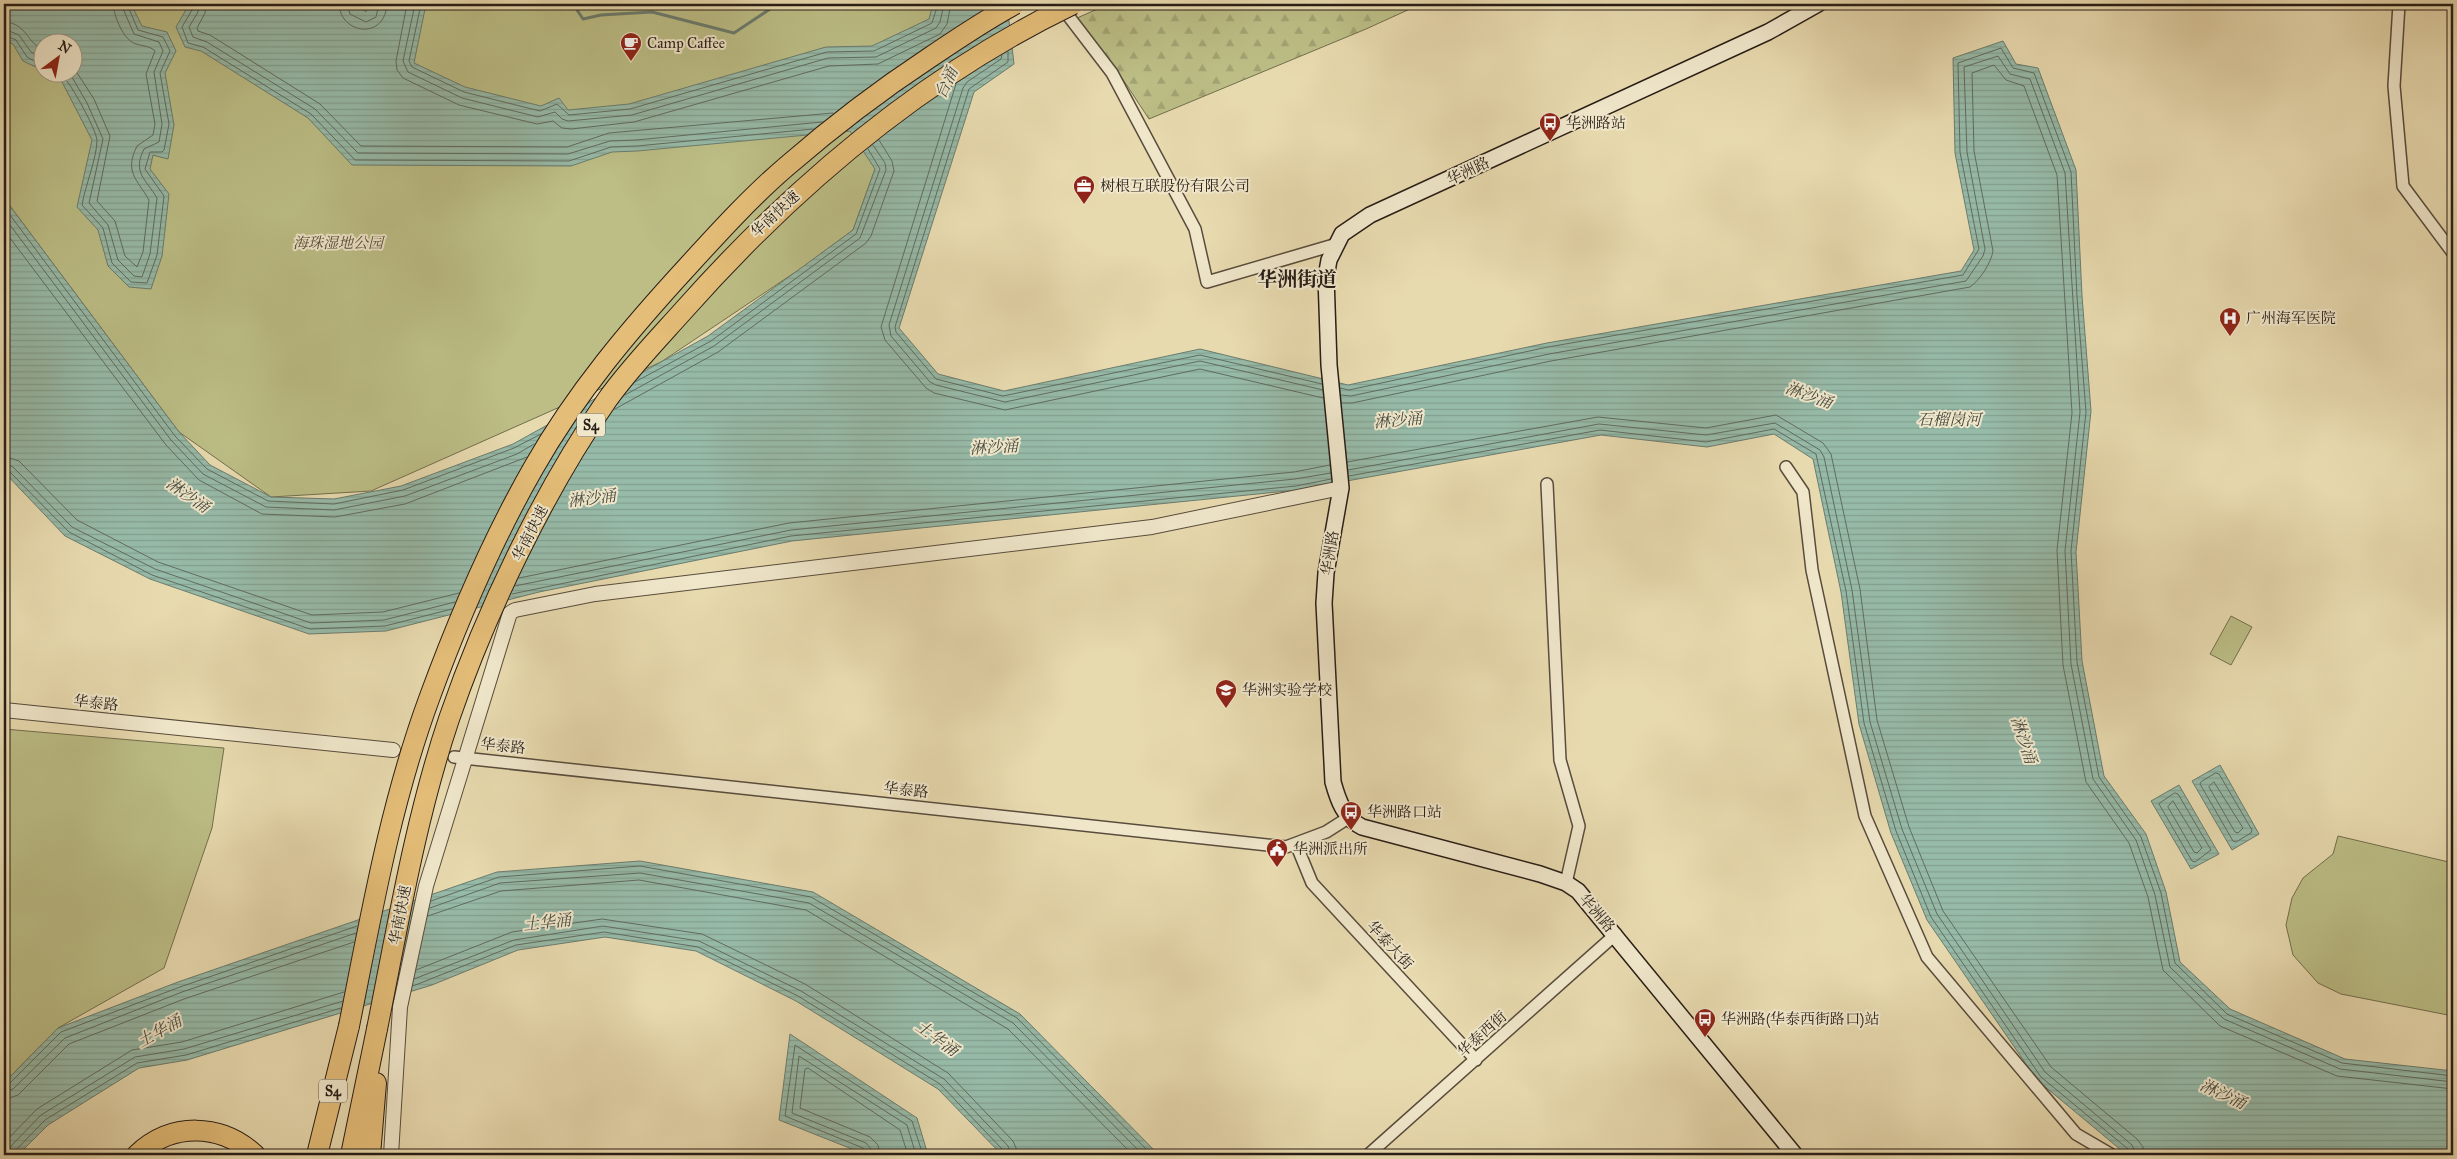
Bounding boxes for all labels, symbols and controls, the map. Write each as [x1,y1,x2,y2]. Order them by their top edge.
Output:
cafe icon: Camp Caffee [619,31,643,62]
north arrow [32,32,82,82]
place label: Camp Caffee [647,34,725,52]
text: N [55,37,74,58]
water label: 台涌 [931,63,962,102]
bus stop icon: 华洲路站 [1538,111,1562,142]
place label: 华洲路站 [1566,114,1626,132]
street label: 华洲路 [1444,153,1492,189]
office icon: 树根互联股份有限公司 [1072,174,1096,205]
place label: 树根互联股份有限公司 [1100,177,1250,195]
street label: 华南快速 [747,187,803,241]
park label: 海珠湿地公园 [293,234,385,252]
district label: 华洲街道 [1257,267,1337,291]
hospital icon: 广州海军医院 [2218,306,2242,337]
place label: 广州海军医院 [2246,309,2336,327]
water label: 淋沙涌 [1783,378,1837,413]
water label: 淋沙涌 [1373,408,1425,432]
water label: 石榴岗河 [1917,410,1984,429]
road number: S4 [577,414,605,436]
water label: 淋沙涌 [970,436,1020,458]
water label: 淋沙涌 [163,473,215,518]
water label: 淋沙涌 [567,485,619,510]
street label: 华南快速 [508,502,552,564]
street label: 华洲路 [1318,529,1342,577]
school or university icon: 华洲实验学校 [1214,678,1238,709]
place label: 华洲实验学校 [1242,681,1332,699]
street label: 华泰路 [73,692,119,714]
water label: 淋沙涌 [2008,714,2041,768]
street label: 华泰路 [480,735,526,757]
street label: 华泰路 [883,779,929,801]
bus stop icon: 华洲路口站 [1339,800,1363,831]
place label: 华洲路口站 [1367,803,1442,821]
public building icon: 华洲派出所 [1265,837,1289,868]
place label: 华洲派出所 [1293,840,1368,858]
street label: 华南快速 [385,884,415,946]
street label: 华洲路 [1575,890,1619,936]
water label: 土华涌 [522,910,574,934]
street label: 华泰大街 [1363,917,1417,973]
street label: 华泰西街 [1454,1007,1510,1061]
bus stop icon: 华洲路(华泰西街路口)站 [1693,1007,1717,1038]
water label: 土华涌 [133,1010,186,1051]
place label: 华洲路(华泰西街路口)站 [1721,1010,1879,1029]
water label: 土华涌 [912,1016,964,1061]
water label: 淋沙涌 [2197,1075,2251,1114]
road number: S4 [319,1080,347,1102]

